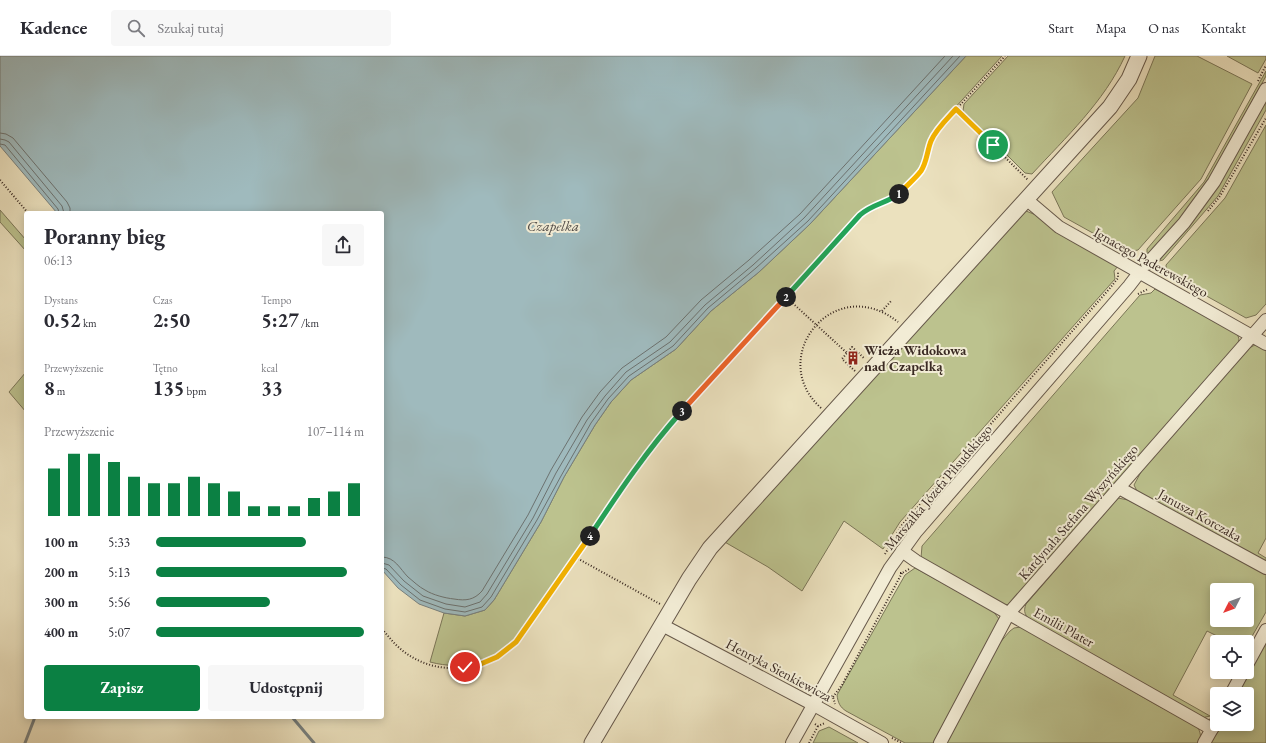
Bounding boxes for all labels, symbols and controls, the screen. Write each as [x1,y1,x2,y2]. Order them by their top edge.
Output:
search box [111,10,391,46]
text: Kadence [20,15,87,40]
icon: search [125,17,147,39]
text: Szukaj tutaj [157,18,224,37]
text: Start [1048,19,1074,37]
text: Mapa [1096,19,1126,37]
text: O nas [1148,19,1179,37]
text: Kontakt [1201,19,1246,37]
pin [976,128,1010,162]
icon: arrive [982,134,1004,156]
pin: 1 [889,184,909,204]
text: 1 [896,187,902,201]
water label: Czapelka [527,216,579,235]
text: Poranny bieg [44,222,165,251]
street label: Ignacego Paderewskiego [1090,223,1212,301]
button: share [322,224,364,266]
text: 06:13 [44,252,72,269]
pin: 2 [776,287,796,307]
text: 2 [783,290,789,304]
text: Dystans [44,293,78,307]
text: Czas [153,293,173,307]
text: Tempo [261,293,292,307]
text: 0.52 [44,307,81,333]
text: 2:50 [153,307,190,333]
text: 5:27 [261,307,299,333]
text: km [81,316,97,330]
text: /km [299,316,319,330]
place label: Wieża Widokowa nad Czapelką [864,341,967,375]
building icon: Wieża Widokowa nad Czapelką [845,350,861,366]
text: Przewyższenie [44,361,103,375]
text: Tętno [153,361,178,375]
text: kcal [261,361,278,375]
text: 8 [44,375,55,401]
text: 135 [153,375,184,401]
text: 33 [261,375,283,401]
text: m [55,384,65,398]
text: bpm [184,384,207,398]
pin: 3 [672,401,692,421]
text: 3 [679,404,685,418]
street label: Marszałka Józefa Piłsudskiego [880,420,996,554]
text: Przewyższenie [44,423,114,440]
text: 107–114 m [307,423,364,440]
street label: Kardynała Stefana Wyszyńskiego [1014,440,1142,584]
street label: Janusza Korczaka [1154,484,1245,546]
pin: 4 [580,526,600,546]
text: 4 [587,529,593,543]
text: 100 m [44,534,78,551]
text: 5:33 [108,534,130,551]
text: 200 m [44,564,78,581]
text: 5:13 [108,564,130,581]
north arrow [1210,583,1254,627]
map controls [1210,583,1254,731]
text: 300 m [44,594,78,611]
text: 5:56 [108,594,130,611]
street label: Emilii Plater [1031,603,1098,651]
text: 400 m [44,624,78,641]
text: 5:07 [108,624,130,641]
street label: Henryka Sienkiewicza [723,634,835,706]
button: locate [1210,635,1254,679]
pin [448,650,482,684]
icon: check [454,656,476,678]
button: Zapisz [44,665,200,711]
button: Udostępnij [208,665,364,711]
button: layers [1210,687,1254,731]

